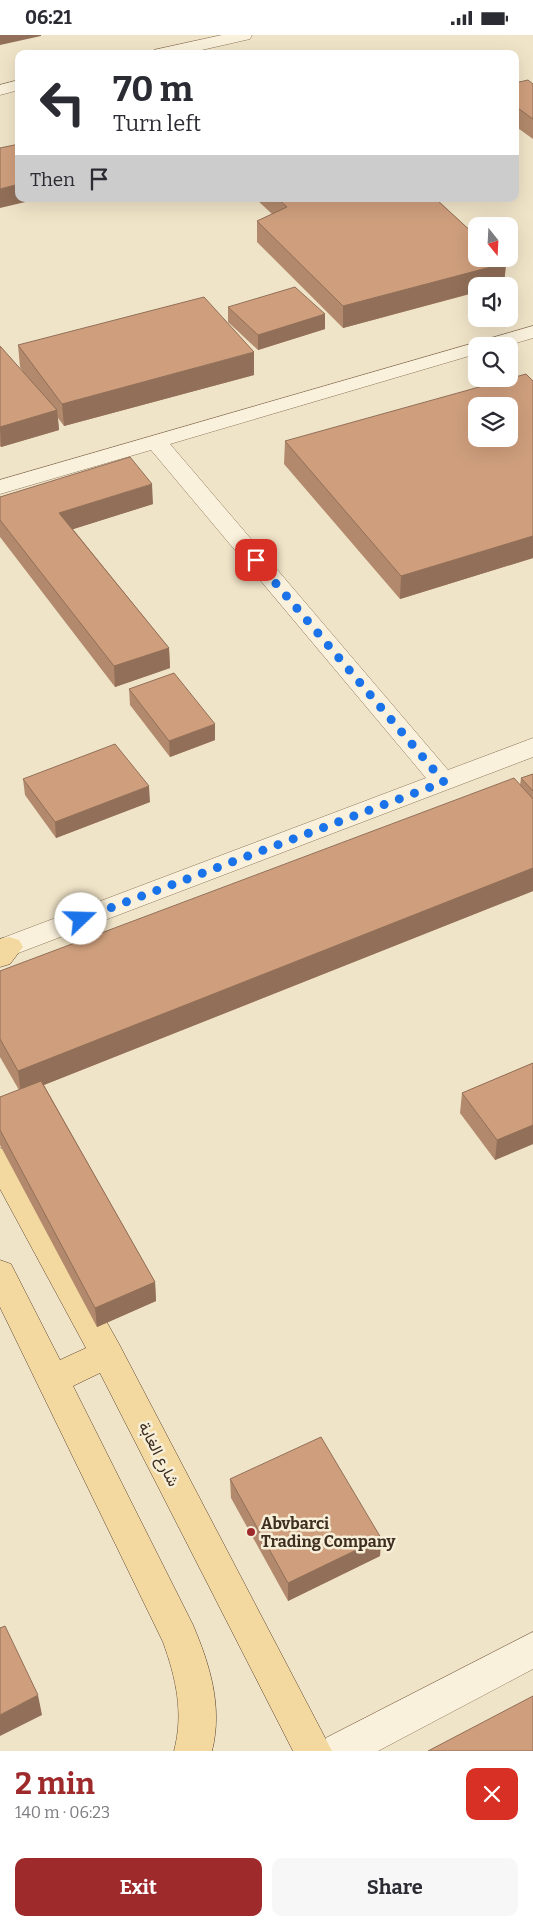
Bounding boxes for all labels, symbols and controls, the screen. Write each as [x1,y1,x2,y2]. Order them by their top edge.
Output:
text: 06:21 [25,6,72,29]
text: 70 m [113,68,193,110]
icon: left [30,70,95,135]
text: Turn left [113,110,201,137]
icon: arrive [85,165,113,193]
text: Then [30,168,75,191]
north arrow [468,217,518,267]
map controls [468,217,518,447]
button: sound [468,277,518,327]
button: search [468,337,518,387]
button: layers [468,397,518,447]
pin [235,539,277,581]
icon: arrive [242,546,270,574]
position arrow [54,892,106,944]
street label: شارع الغابة [133,1418,183,1490]
place label: Abvbarci Trading Company [261,1514,396,1551]
marker: Abvbarci Trading Company [245,1526,257,1538]
text: 2 min [15,1766,95,1802]
button: close [466,1768,518,1820]
text: 140 m · 06:23 [15,1803,110,1822]
button: Exit [15,1858,262,1916]
button: Share [272,1858,518,1916]

